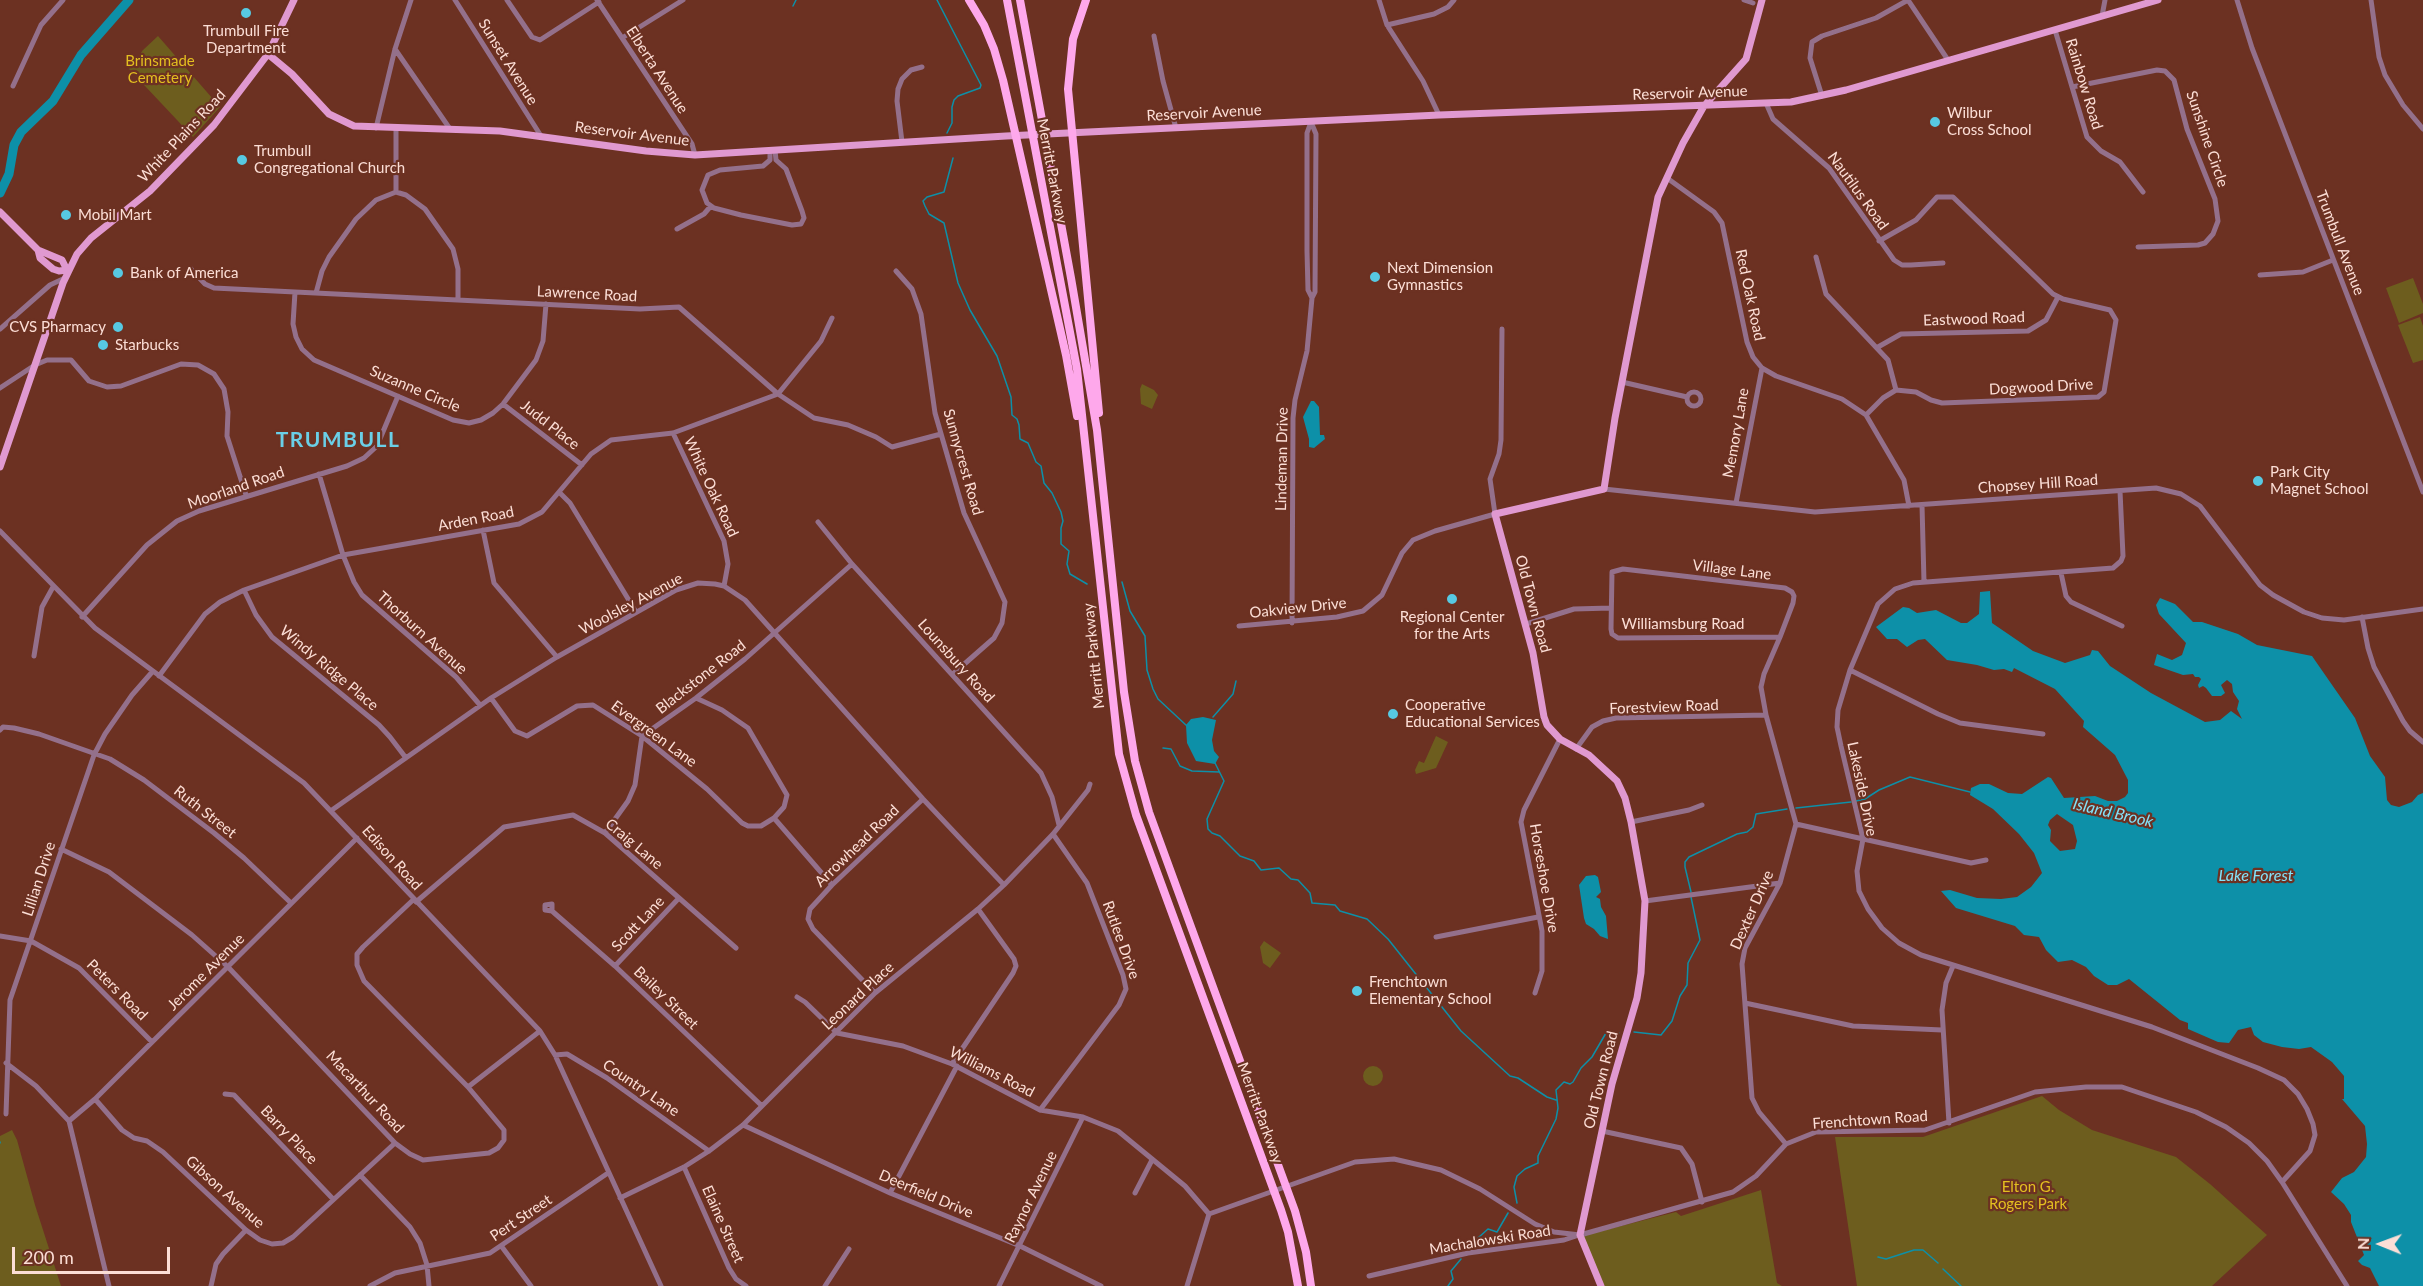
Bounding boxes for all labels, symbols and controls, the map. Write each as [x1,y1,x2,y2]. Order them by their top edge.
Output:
marker: Trumbull Fire Department [239,6,253,20]
street label: Sunset Avenue [474,16,542,108]
place label: Trumbull Fire Department [203,22,289,57]
street label: Elberta Avenue [622,23,692,117]
street label: Rainbow Road [2062,36,2106,132]
park label: Brinsmade Cemetery [125,52,195,87]
street label: Reservoir Avenue [1632,82,1748,104]
street label: White Plains Road [134,86,230,186]
street label: Sunshine Circle [2182,88,2232,190]
street label: Reservoir Avenue [1146,101,1262,125]
place label: Wilbur Cross School [1947,104,2032,139]
marker: Wilbur Cross School [1928,115,1942,129]
street label: Merritt Parkway [1033,117,1071,225]
street label: Reservoir Avenue [574,118,690,150]
place label: Trumbull Congregational Church [254,142,405,177]
street label: Nautilus Road [1824,149,1892,233]
marker: Trumbull Congregational Church [235,153,249,167]
street label: Trumbull Avenue [2312,188,2368,298]
place label: Mobil Mart [78,206,152,224]
marker: Mobil Mart [59,208,73,222]
street label: Red Oak Road [1732,248,1768,342]
place label: Next Dimension Gymnastics [1387,259,1493,294]
place label: Bank of America [130,264,238,282]
marker: Bank of America [111,266,125,280]
marker: Next Dimension Gymnastics [1368,270,1382,284]
street label: Lawrence Road [536,282,638,306]
street label: Eastwood Road [1923,308,2025,330]
place label: CVS Pharmacy [9,318,106,336]
marker: CVS Pharmacy [111,320,125,334]
place label: Starbucks [115,336,179,354]
marker: Starbucks [96,338,110,352]
street label: Suzanne Circle [367,362,463,416]
street label: Dogwood Drive [1988,375,2094,399]
street label: Memory Lane [1719,387,1753,479]
street label: Judd Place [517,396,583,454]
street label: Sunnycrest Road [939,407,987,517]
street label: Lindeman Drive [1272,407,1292,511]
district label: TRUMBULL [276,427,400,453]
street label: White Oak Road [680,434,742,540]
street label: Moorland Road [185,463,287,513]
place label: Park City Magnet School [2270,463,2369,498]
street label: Chopsey Hill Road [1977,471,2099,497]
marker: Park City Magnet School [2251,474,2265,488]
street label: Arden Road [436,503,516,535]
street label: Old Town Road [1511,553,1555,655]
street label: Village Lane [1692,556,1772,584]
street label: Woolsley Avenue [576,569,686,639]
street label: Thorburn Avenue [373,588,471,678]
marker: Regional Center for the Arts [1445,592,1459,606]
street label: Oakview Drive [1249,594,1347,622]
street label: Merritt Parkway [1079,602,1109,710]
place label: Regional Center for the Arts [1400,608,1504,643]
street label: Williamsburg Road [1621,615,1745,633]
street label: Lounsbury Road [914,616,998,706]
street label: Windy Ridge Place [276,622,382,714]
street label: Blackstone Road [652,636,750,718]
place label: Cooperative Educational Services [1405,696,1540,731]
street label: Forestview Road [1609,696,1719,718]
street label: Evergreen Lane [608,697,700,771]
marker: Cooperative Educational Services [1386,707,1400,721]
street label: Lakeside Drive [1843,740,1881,838]
street label: Ruth Street [170,782,240,842]
water label: Island Brook [2071,794,2155,832]
street label: Arrowhead Road [811,801,903,891]
street label: Craig Lane [602,815,666,873]
street label: Edison Road [358,822,426,894]
street label: Horseshoe Drive [1526,822,1562,934]
street label: Lillian Drive [18,839,60,919]
water label: Lake Forest [2218,866,2294,886]
street label: Dexter Drive [1727,868,1777,952]
street label: Scott Lane [608,893,668,955]
street label: Rutlee Drive [1099,898,1143,982]
street label: Jerome Avenue [164,930,248,1014]
street label: Peters Road [83,956,151,1024]
street label: Leonard Place [818,958,898,1034]
street label: Bailey Street [630,963,702,1033]
place label: Frenchtown Elementary School [1369,973,1492,1008]
marker: Frenchtown Elementary School [1350,984,1364,998]
street label: Old Town Road [1580,1029,1622,1131]
street label: Williams Road [946,1043,1038,1101]
street label: Macarthur Road [322,1047,408,1137]
street label: Country Lane [599,1056,683,1120]
street label: Merritt Parkway [1233,1060,1287,1166]
street label: Barry Place [257,1102,321,1168]
street label: Frenchtown Road [1812,1107,1928,1133]
street label: Raynor Avenue [1001,1148,1061,1246]
street label: Gibson Avenue [182,1152,268,1232]
street label: Deerfield Drive [876,1166,976,1222]
park label: Elton G. Rogers Park [1989,1178,2067,1213]
street label: Elaine Street [698,1183,748,1265]
street label: Pert Street [487,1191,555,1245]
north arrow [2351,1214,2411,1274]
street label: Machalowski Road [1428,1222,1552,1258]
scale bar [15,1235,172,1273]
text: N [2353,1237,2372,1250]
text: 200 m [23,1246,74,1268]

